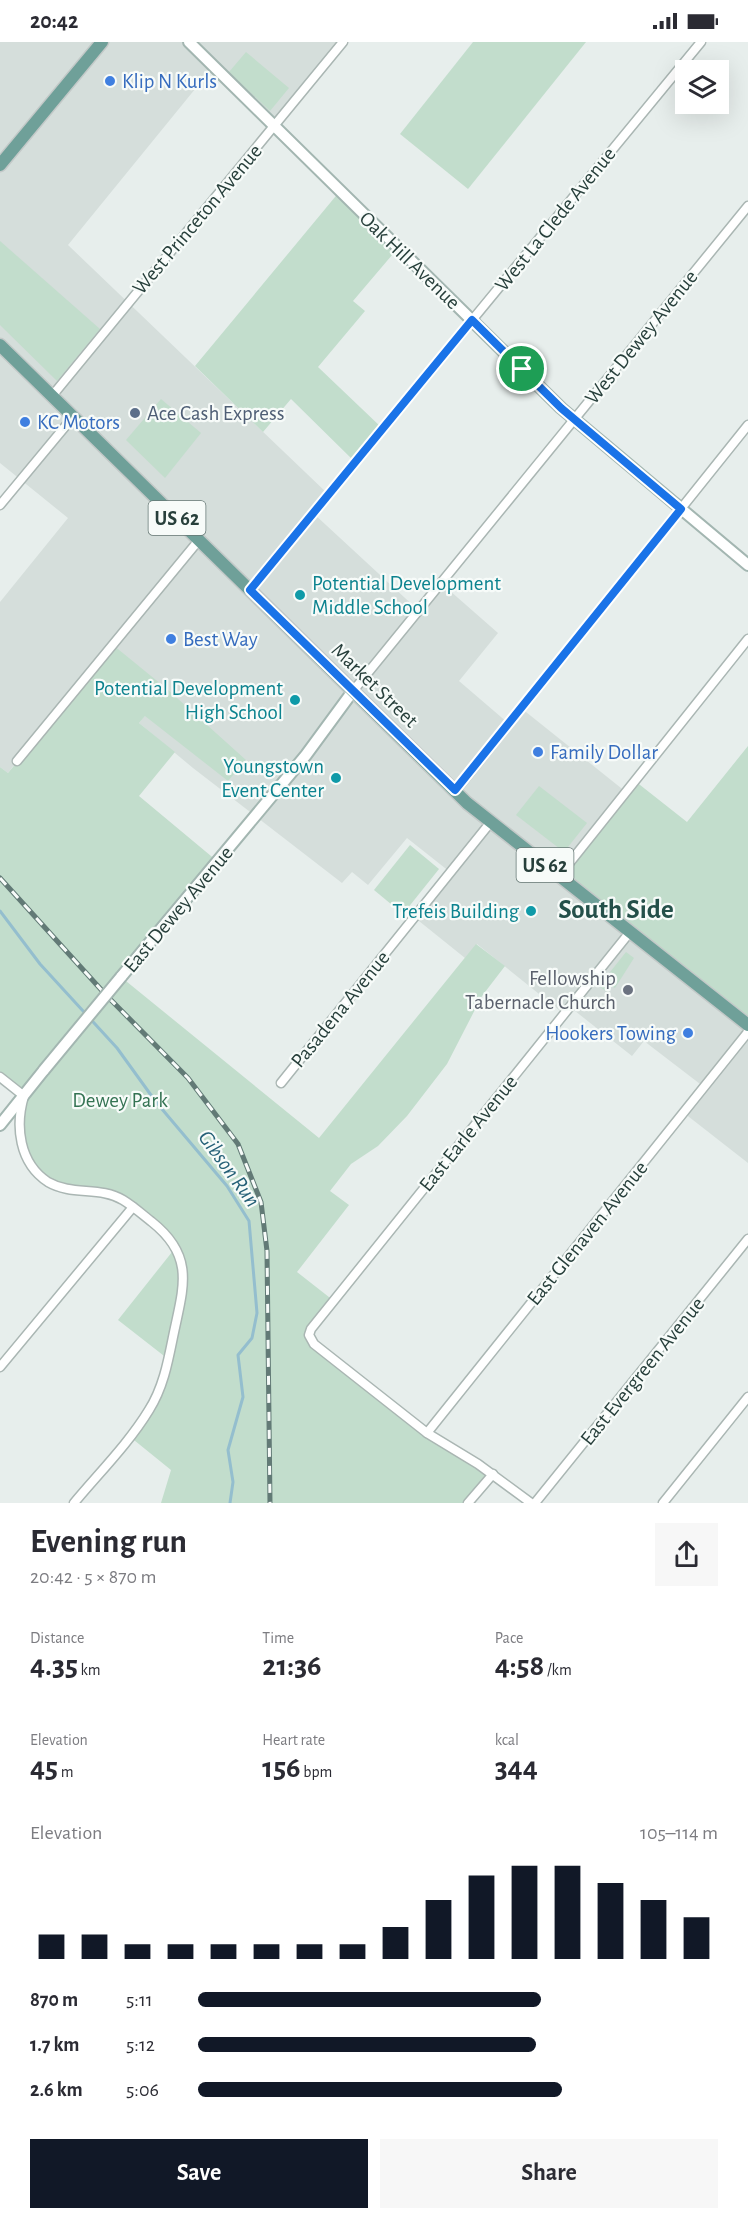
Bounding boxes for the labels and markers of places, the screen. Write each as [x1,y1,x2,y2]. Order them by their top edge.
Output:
place label: Klip N Kurls [122,71,217,92]
marker: Klip N Kurls [103,74,117,88]
pin [496,343,547,394]
place label: Ace Cash Express [147,403,285,424]
marker: Ace Cash Express [128,406,142,420]
place label: KC Motors [37,412,120,433]
marker: KC Motors [18,415,32,429]
place label: Potential Development Middle School [312,573,501,618]
marker: Potential Development Middle School [293,588,307,602]
place label: Best Way [183,629,258,650]
marker: Best Way [164,632,178,646]
place label: Potential Development High School [94,678,283,723]
marker: Potential Development High School [288,693,302,707]
place label: Family Dollar [550,742,658,763]
marker: Family Dollar [531,745,545,759]
place label: Youngstown Event Center [221,756,324,801]
marker: Youngstown Event Center [329,771,343,785]
place label: Trefeis Building [392,901,520,922]
marker: Trefeis Building [524,904,538,918]
place label: Fellowship Tabernacle Church [465,968,616,1013]
marker: Fellowship Tabernacle Church [621,983,635,997]
place label: Hookers Towing [545,1023,677,1044]
marker: Hookers Towing [681,1026,695,1040]

